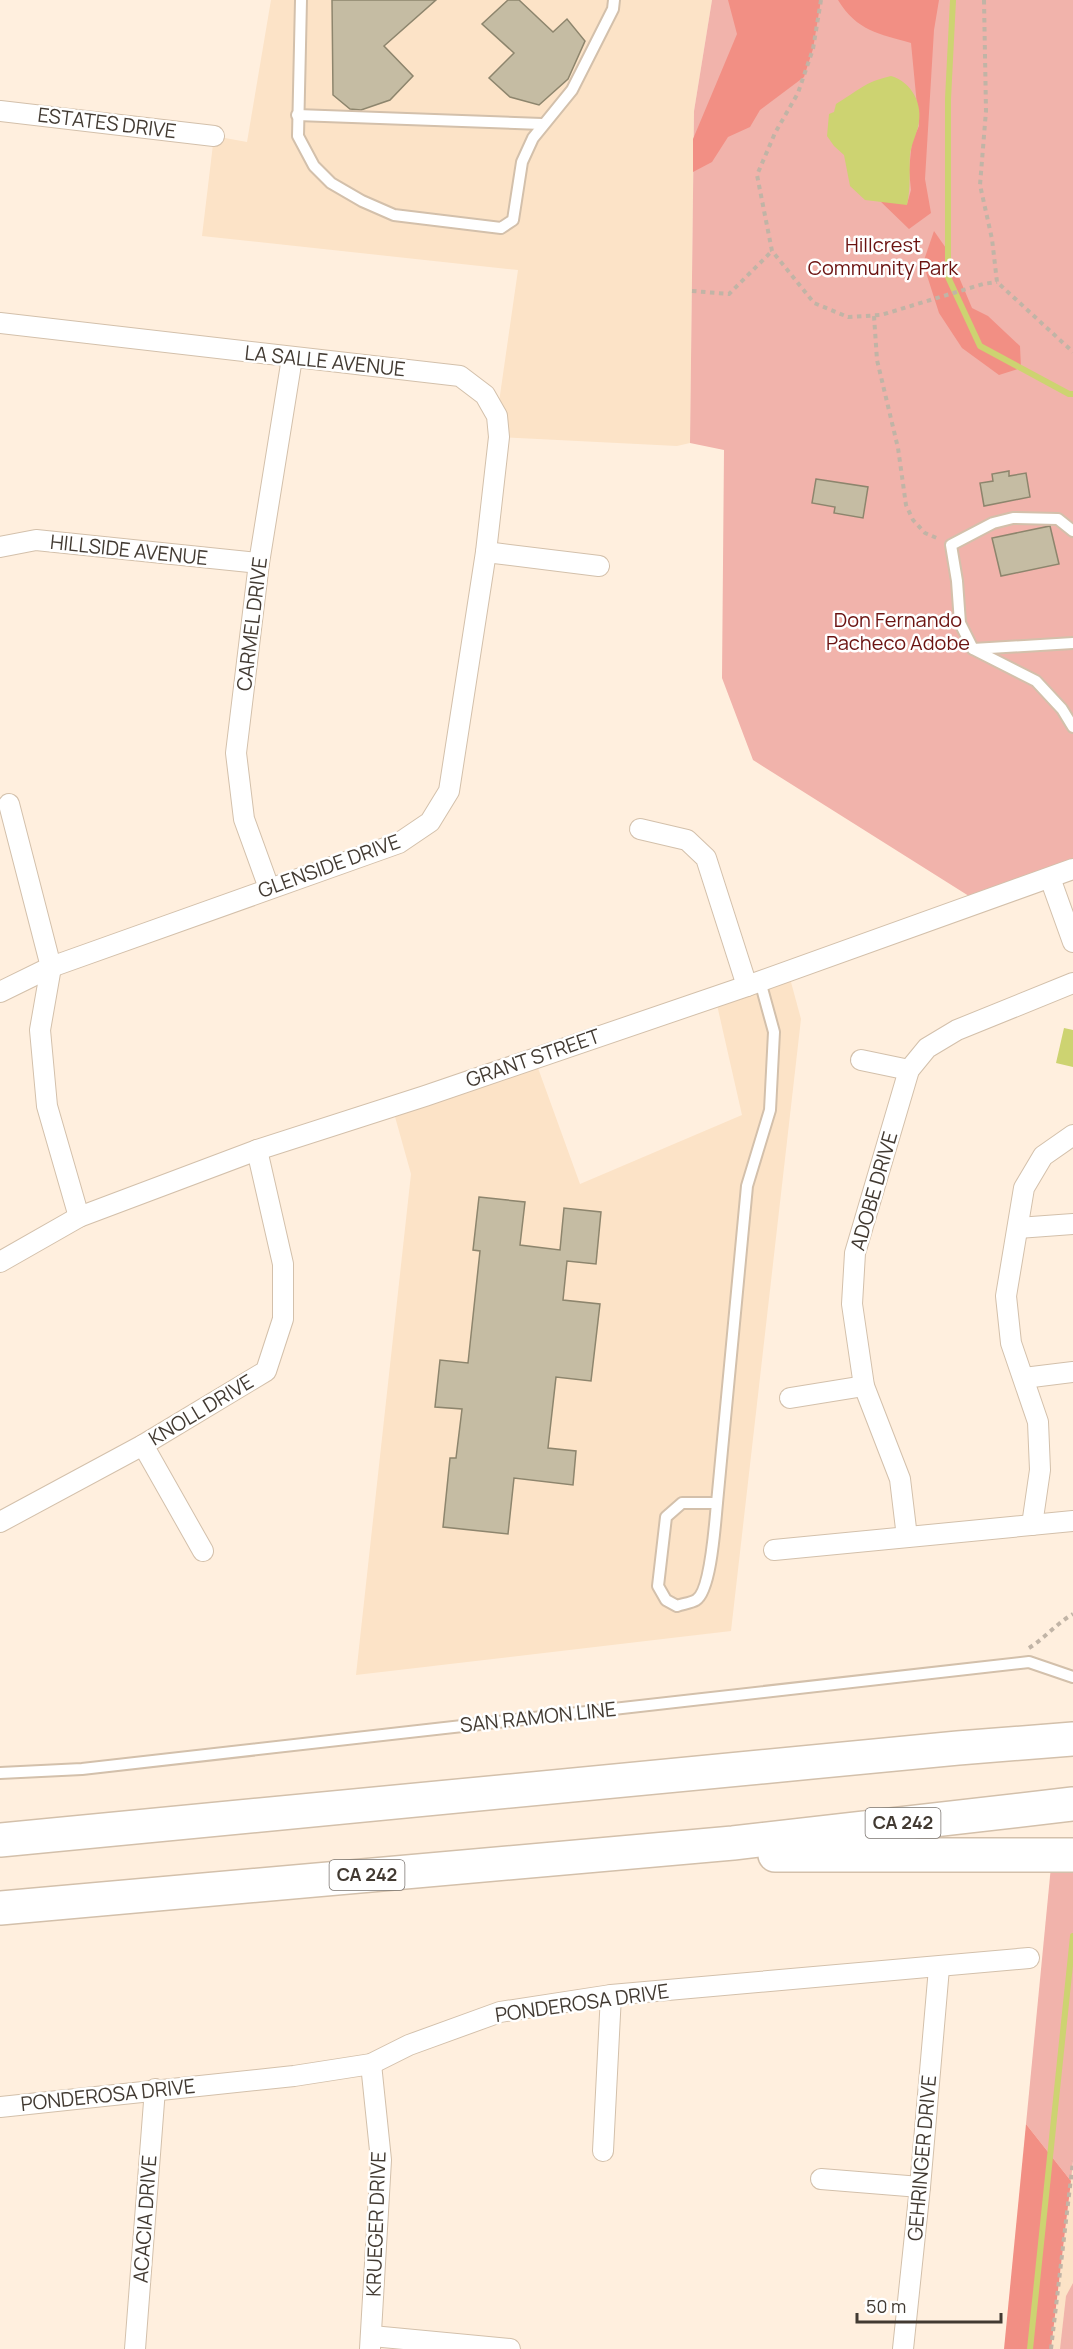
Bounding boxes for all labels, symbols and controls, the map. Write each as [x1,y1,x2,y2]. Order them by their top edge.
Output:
street label: ESTATES DRIVE [36,101,178,144]
park label: Hillcrest Community Park [808,231,959,281]
street label: LA SALLE AVENUE [243,339,407,382]
street label: HILLSIDE AVENUE [49,528,209,571]
street label: CARMEL DRIVE [230,555,273,692]
park label: Don Fernando Pacheco Adobe [826,606,970,656]
street label: GLENSIDE DRIVE [254,827,404,904]
street label: GRANT STREET [462,1022,603,1093]
street label: ADOBE DRIVE [844,1128,903,1253]
street label: KNOLL DRIVE [143,1368,258,1451]
street label: SAN RAMON LINE [459,1695,617,1738]
road number: CA 242 [866,1808,940,1838]
road number: CA 242 [330,1860,404,1890]
street label: PONDEROSA DRIVE [493,1977,671,2028]
street label: PONDEROSA DRIVE [19,2072,197,2117]
street label: GEHRINGER DRIVE [901,2074,942,2242]
street label: KRUEGER DRIVE [359,2151,392,2297]
street label: ACACIA DRIVE [127,2154,162,2284]
scale bar [857,2286,1001,2324]
text: 50 m [866,2294,906,2318]

